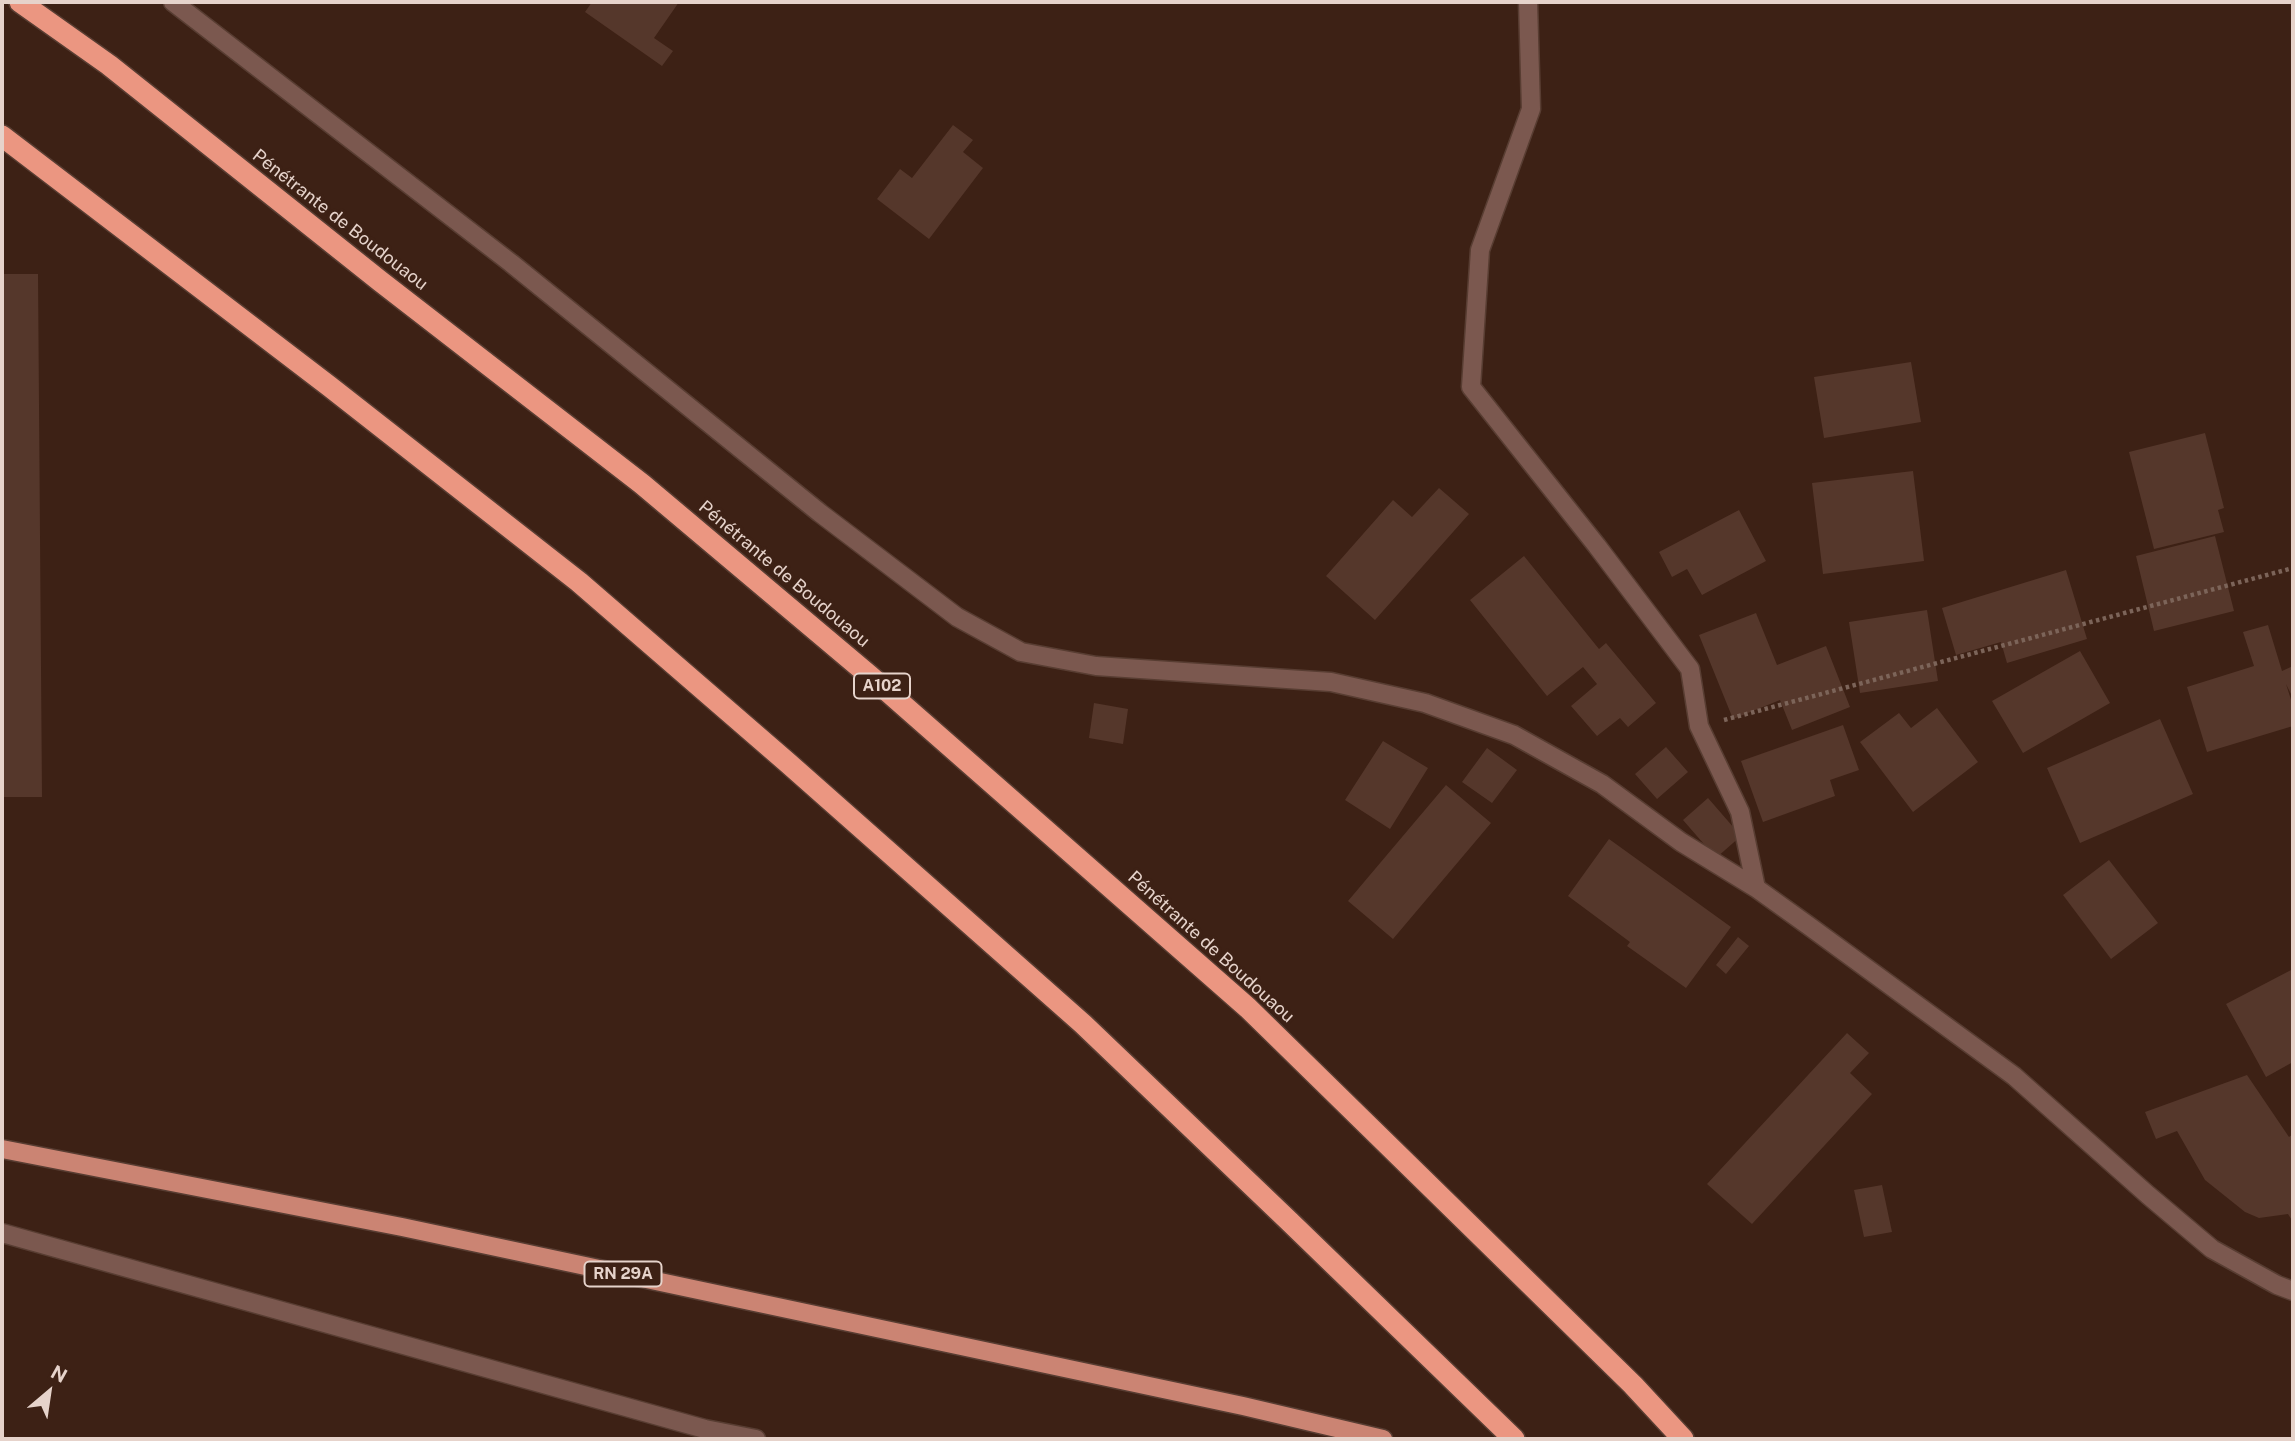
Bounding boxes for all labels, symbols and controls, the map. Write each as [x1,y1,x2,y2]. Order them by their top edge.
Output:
street label: Pénétrante de Boudouaou [248,145,432,295]
street label: Pénétrante de Boudouaou [694,496,874,652]
road number: A102 [854,674,910,698]
street label: Pénétrante de Boudouaou [1123,867,1299,1027]
road number: RN 29A [584,1262,662,1286]
north arrow [14,1357,84,1427]
text: N [47,1360,71,1387]

